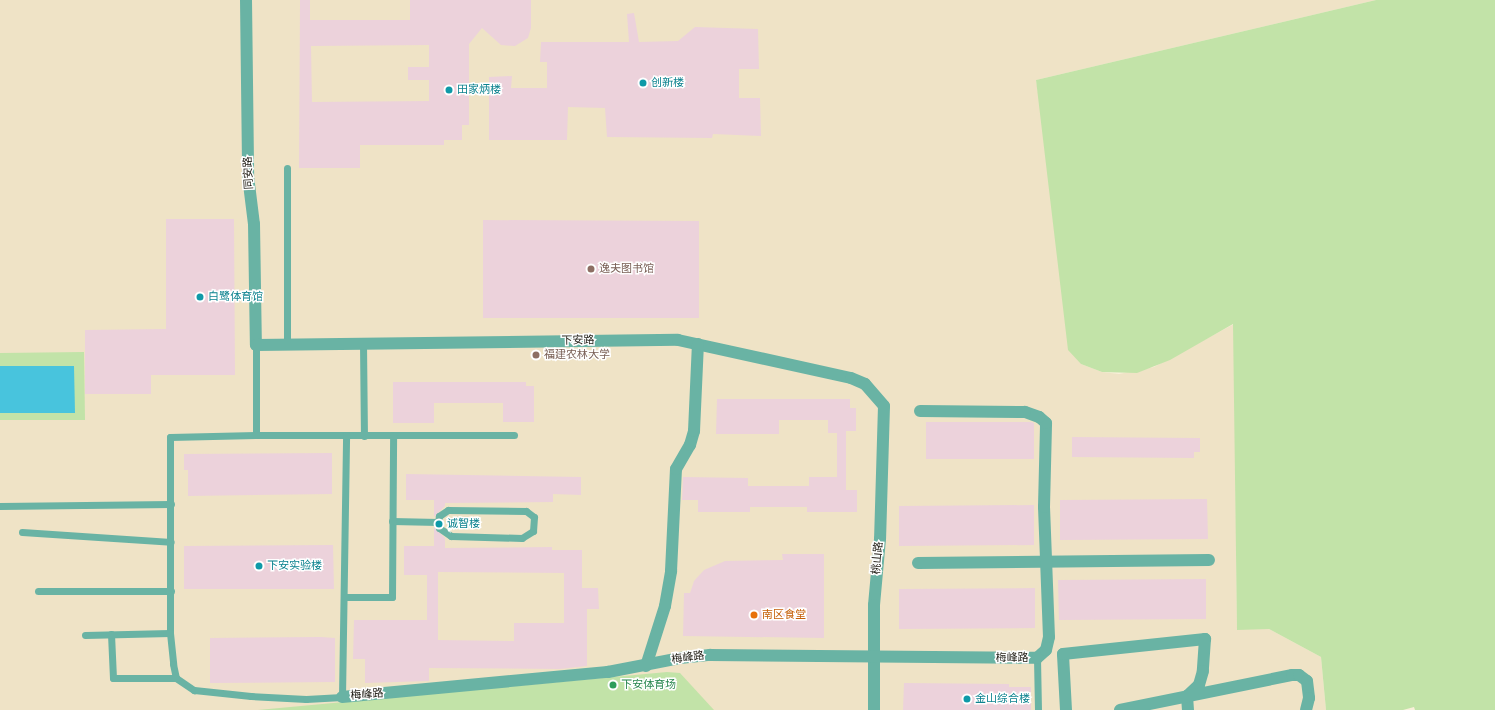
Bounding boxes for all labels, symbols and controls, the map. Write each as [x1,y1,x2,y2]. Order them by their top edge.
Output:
place label: 创新楼 [651,76,684,90]
marker: 创新楼 [638,78,648,88]
place label: 田家炳楼 [457,83,501,97]
marker: 田家炳楼 [444,85,454,95]
street label: 同安路 [242,156,256,190]
place label: 逸夫图书馆 [599,262,654,276]
marker: 逸夫图书馆 [586,264,596,274]
place label: 白鹭体育馆 [208,290,263,304]
marker: 白鹭体育馆 [195,292,205,302]
street label: 下安路 [561,334,595,348]
place label: 福建农林大学 [544,348,610,362]
marker: 福建农林大学 [531,350,541,360]
place label: 诚智楼 [447,517,480,531]
marker: 诚智楼 [434,519,444,529]
street label: 桃山路 [870,541,886,575]
place label: 下安实验楼 [267,559,322,573]
marker: 下安实验楼 [254,561,264,571]
place label: 南区食堂 [762,608,806,622]
marker: 南区食堂 [749,610,759,620]
street label: 梅峰路 [671,649,705,667]
street label: 梅峰路 [996,651,1028,665]
place label: 下安体育场 [621,678,676,692]
marker: 下安体育场 [608,680,618,690]
street label: 梅峰路 [350,687,384,703]
place label: 金山综合楼 [975,692,1030,706]
marker: 金山综合楼 [962,694,972,704]

